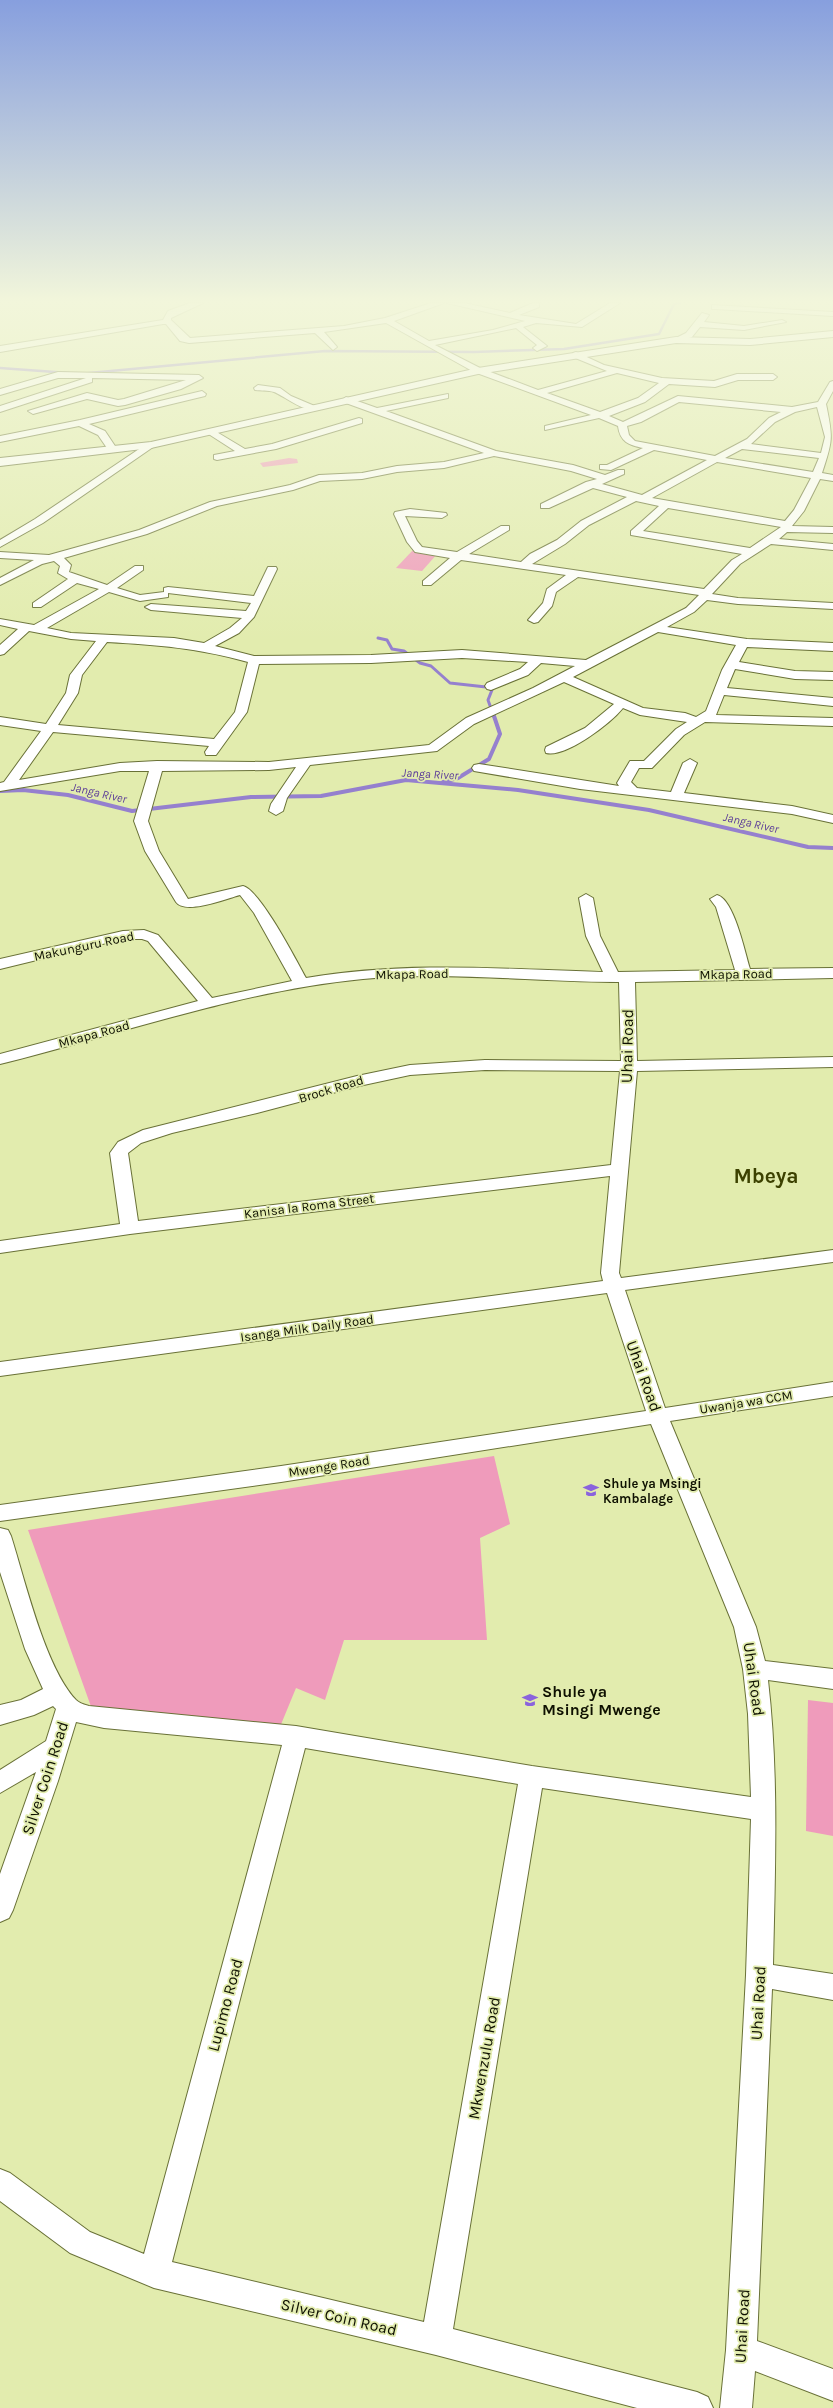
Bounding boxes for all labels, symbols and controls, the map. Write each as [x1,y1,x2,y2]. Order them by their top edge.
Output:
water label: Janga River [401,766,460,783]
water label: Janga River [70,780,129,806]
water label: Janga River [722,810,781,836]
street label: Makunguru Road [33,928,135,964]
street label: Mkapa Road [375,966,449,982]
street label: Mkapa Road [699,966,773,982]
street label: Uhai Road [617,1009,637,1083]
street label: Mkapa Road [57,1017,131,1051]
street label: Brock Road [297,1072,365,1106]
district label: Mbeya [733,1164,799,1188]
street label: Kanisa la Roma Street [243,1191,375,1221]
street label: Isanga Milk Daily Road [239,1311,375,1345]
street label: Uhai Road [622,1338,666,1414]
street label: Uwanja wa CCM [698,1387,794,1417]
street label: Mwenge Road [287,1452,371,1480]
place label: Shule ya Msingi Kambalage [603,1476,702,1506]
school or university icon: Shule ya Msingi Kambalage [582,1481,600,1499]
street label: Uhai Road [739,1641,769,1717]
place label: Shule ya Msingi Mwenge [542,1682,661,1719]
school or university icon: Shule ya Msingi Mwenge [521,1691,539,1709]
street label: Silver Coin Road [18,1719,72,1837]
street label: Lupimo Road [203,1956,247,2054]
street label: Uhai Road [747,1965,769,2041]
street label: Mkwenzulu Road [464,1995,504,2121]
street label: Uhai Road [731,2288,753,2364]
street label: Silver Coin Road [279,2294,399,2340]

